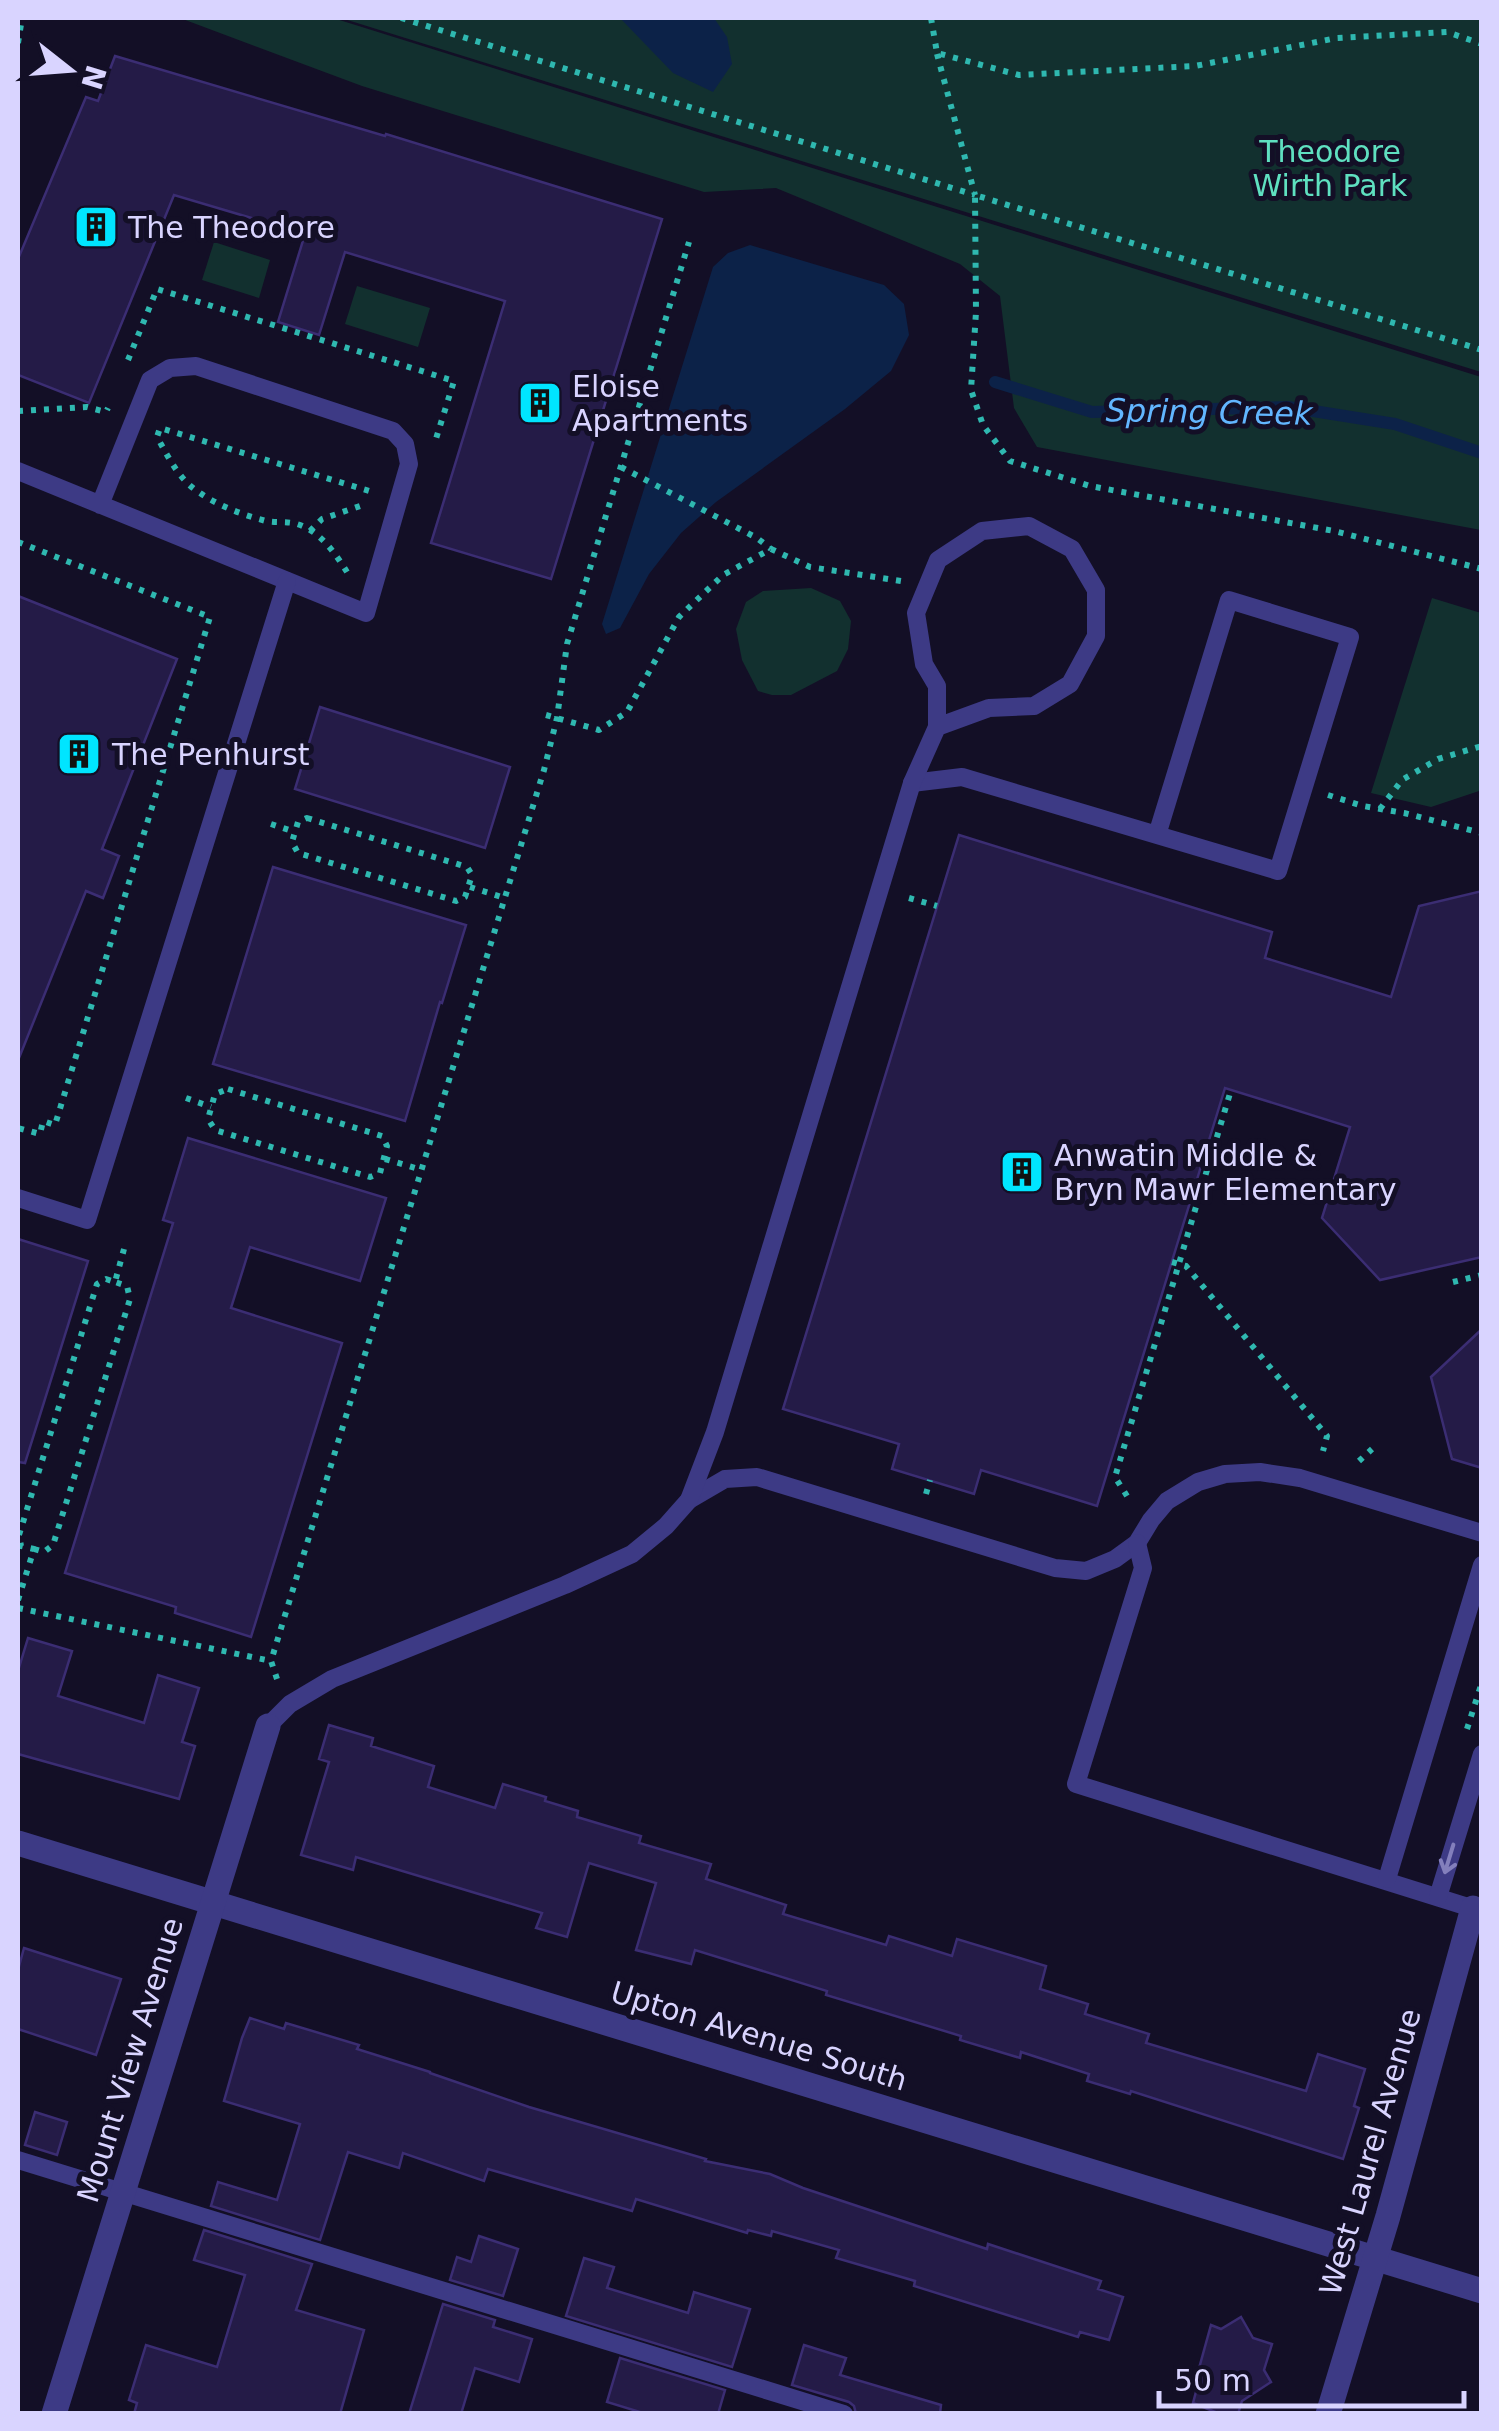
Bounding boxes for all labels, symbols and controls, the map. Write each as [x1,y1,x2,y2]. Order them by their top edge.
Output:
north arrow [20,20,120,120]
text: N [74,61,113,93]
park label: Theodore Wirth Park [1253,134,1408,203]
building icon: The Theodore [73,204,119,250]
place label: The Theodore [127,210,335,245]
place label: Eloise Apartments [572,369,748,438]
building icon: Eloise Apartments [517,380,563,426]
water label: Spring Creek [1105,391,1314,433]
building icon: The Penhurst [56,731,102,777]
place label: The Penhurst [111,737,310,772]
place label: Anwatin Middle & Bryn Mawr Elementary [1054,1138,1397,1207]
building icon: Anwatin Middle & Bryn Mawr Elementary [999,1149,1045,1195]
one-way arrow [1439,1842,1457,1874]
street label: Mount View Avenue [70,1913,190,2207]
street label: Upton Avenue South [607,1974,911,2098]
street label: West Laurel Avenue [1312,2004,1428,2300]
scale bar [1159,2346,1464,2408]
text: 50 m [1174,2363,1251,2398]

